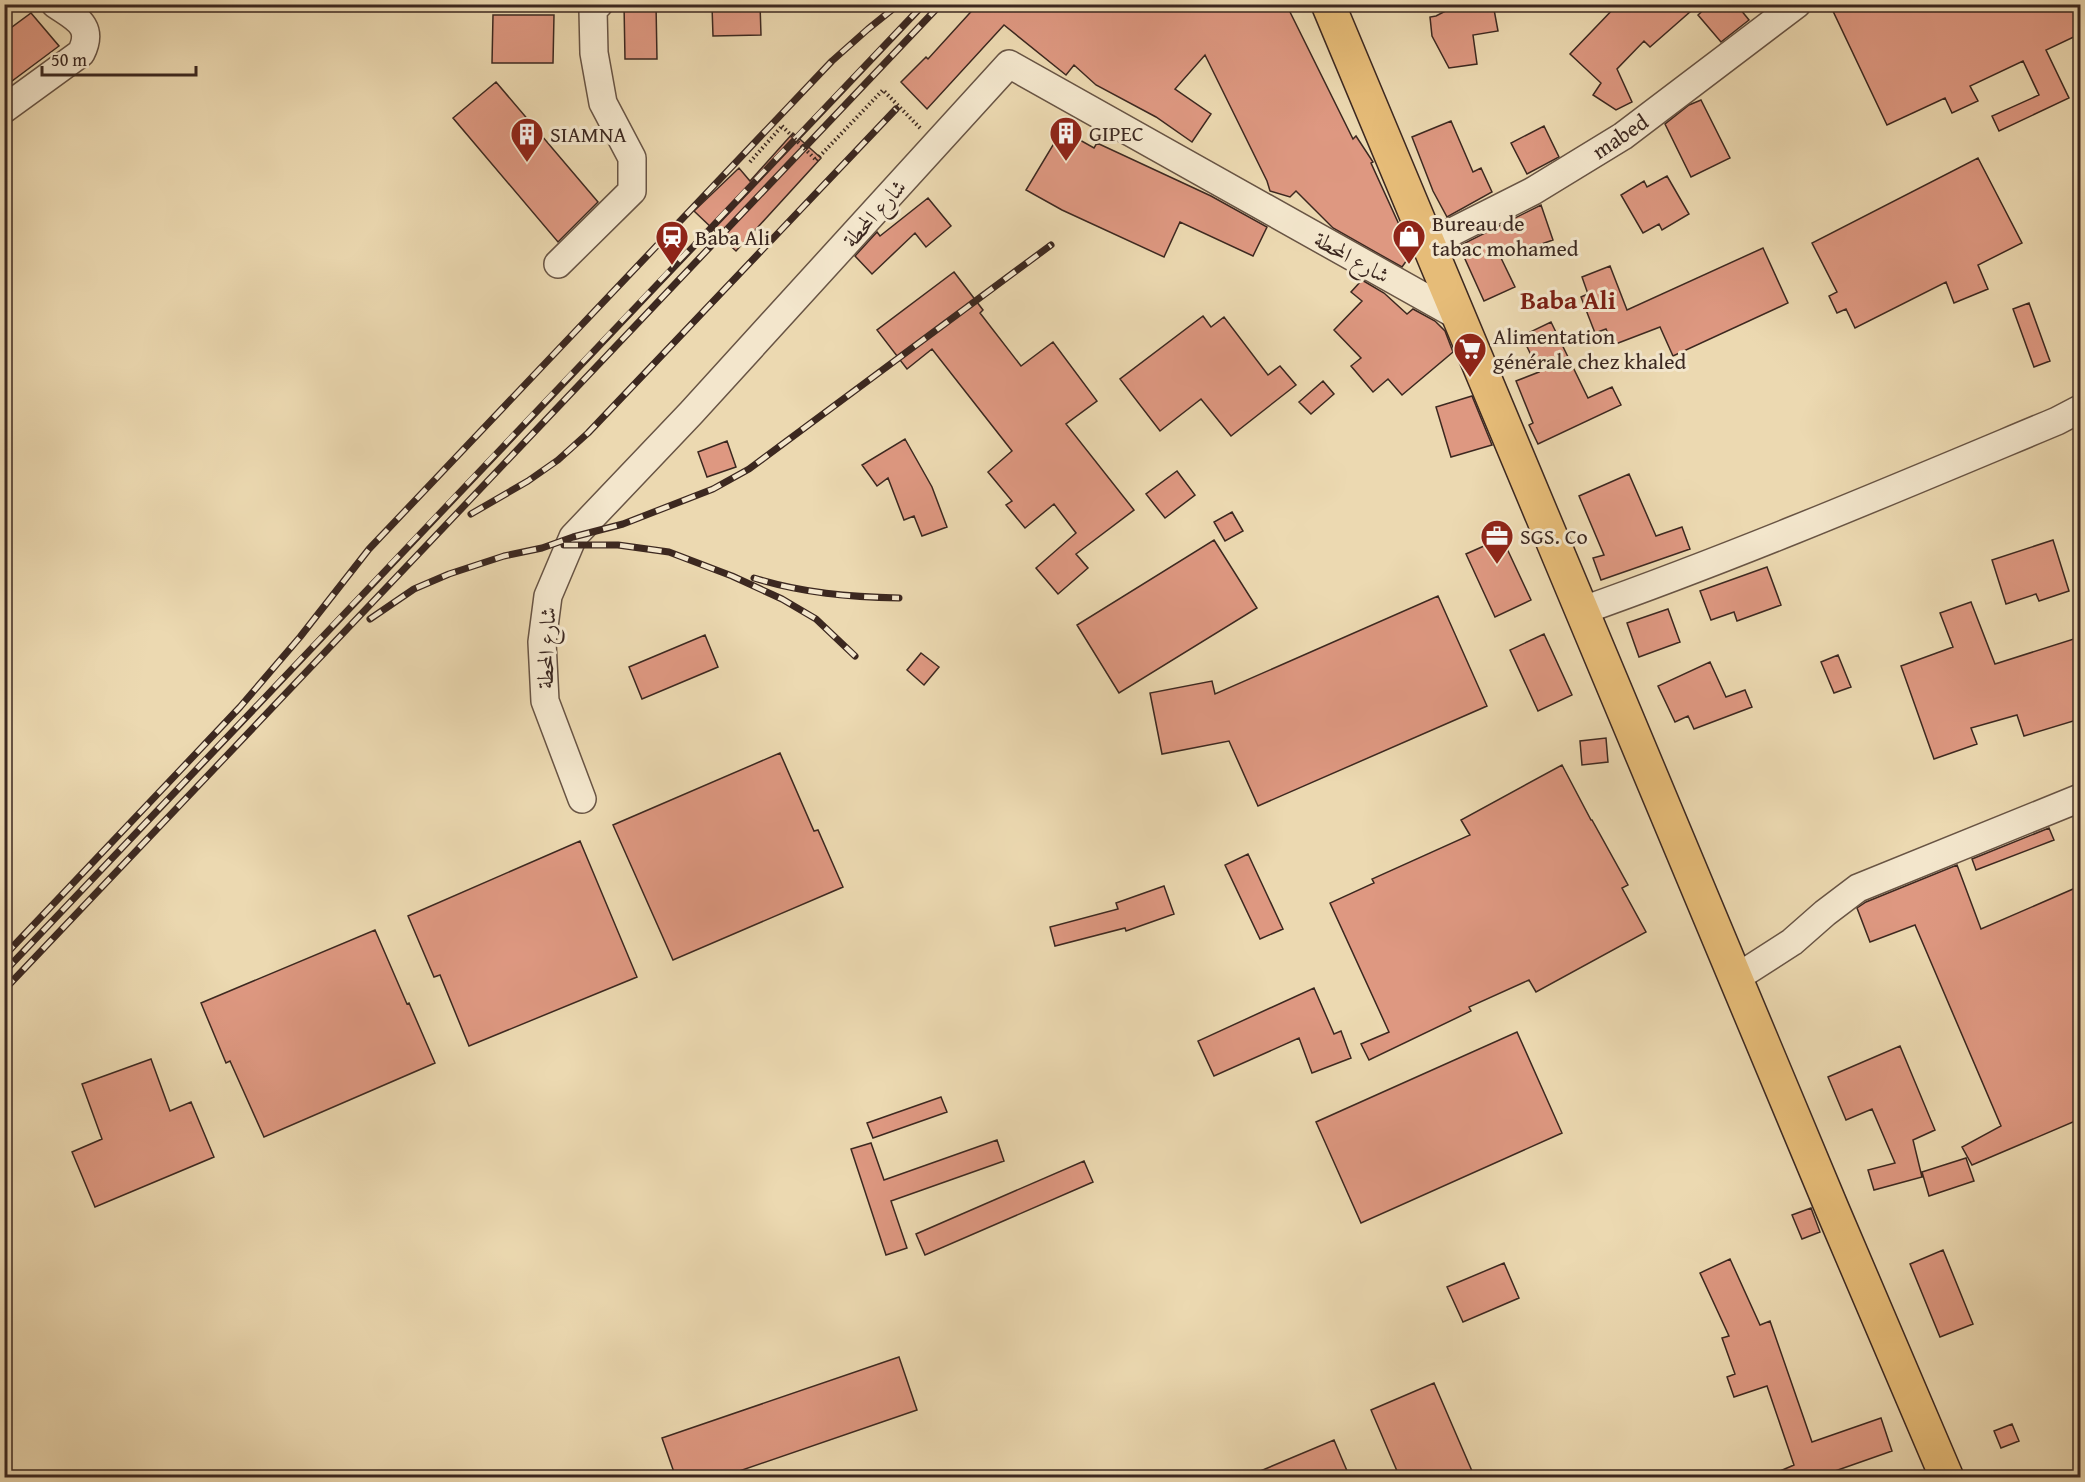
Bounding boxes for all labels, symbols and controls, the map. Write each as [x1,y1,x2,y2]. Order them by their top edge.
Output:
scale bar [42,39,196,77]
text: 50 m [51,46,87,73]
street label: mabed [1585,105,1655,167]
building icon: GIPEC [1048,115,1084,162]
building icon: SIAMNA [509,116,545,163]
place label: GIPEC [1089,117,1144,149]
place label: SIAMNA [550,118,627,150]
street label: شارع المحطة [835,172,916,256]
place label: Bureau de tabac mohamed [1432,207,1579,264]
shop icon: Bureau de tabac mohamed [1391,218,1427,265]
station icon: Baba Ali [654,219,690,266]
place label: Baba Ali [695,221,770,253]
street label: شارع المحطة [1307,223,1396,294]
district label: Baba Ali [1520,280,1616,319]
place label: Alimentation générale chez khaled [1493,320,1687,377]
supermarket icon: Alimentation générale chez khaled [1452,331,1488,378]
office icon: SGS. Co [1479,518,1515,565]
place label: SGS. Co [1520,520,1588,552]
street label: شارع المحطة [529,606,566,690]

